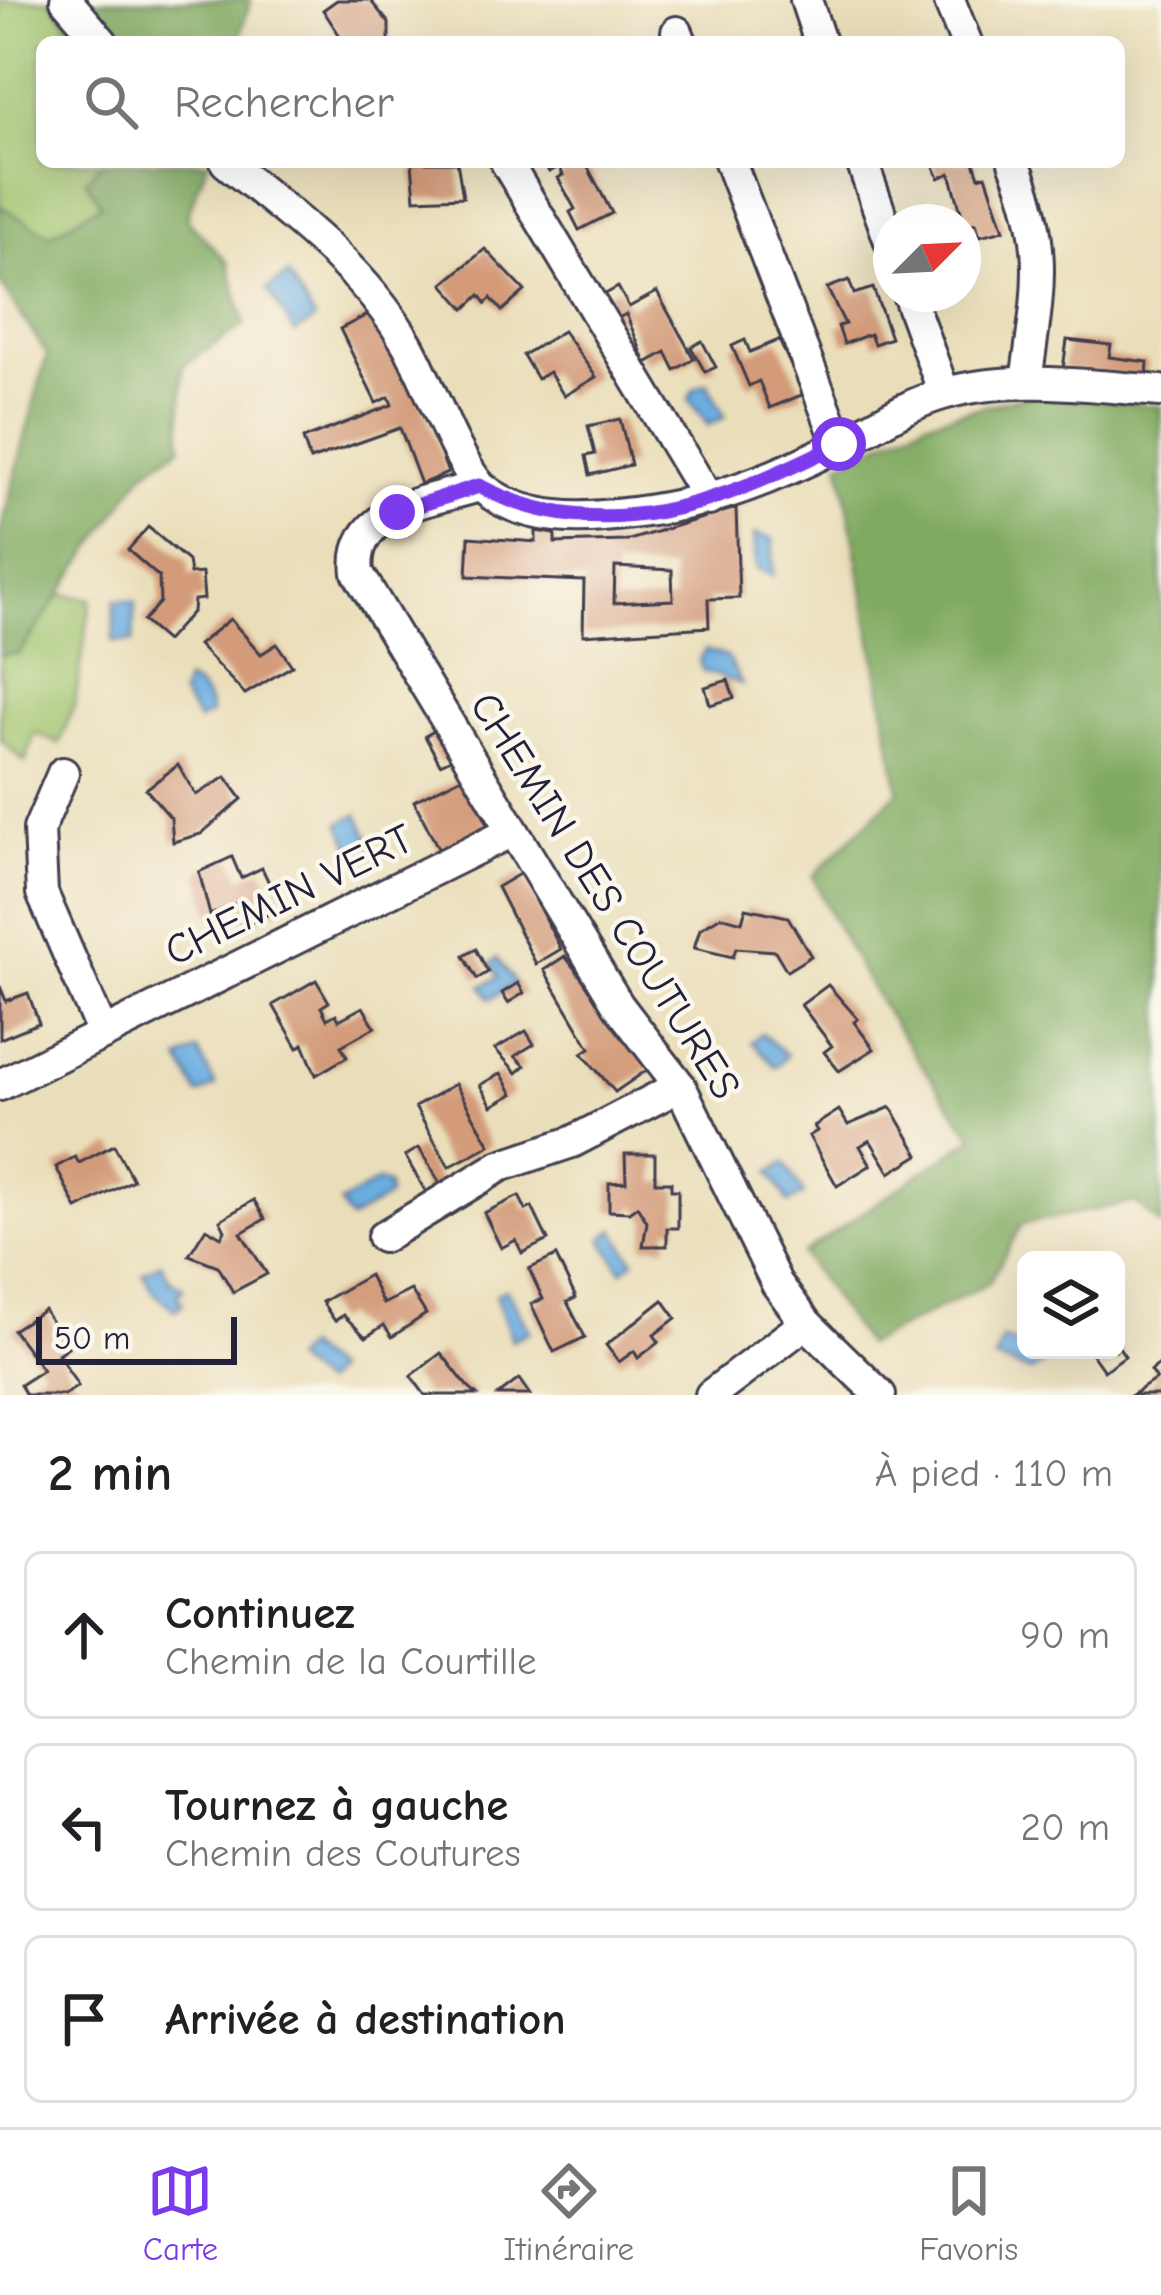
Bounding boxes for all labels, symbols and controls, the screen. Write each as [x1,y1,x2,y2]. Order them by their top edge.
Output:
search box [36,36,1125,168]
icon: search [78,69,144,135]
text: Rechercher [174,76,394,128]
north arrow [873,204,981,312]
route start [812,417,866,471]
route end [370,485,424,539]
street label: CHEMIN DES COUTURES [460,684,750,1108]
street label: CHEMIN VERT [157,814,421,976]
map controls [1017,1251,1125,1359]
button: layers [1017,1251,1125,1359]
scale bar [36,1311,237,1364]
text: 50 m [54,1319,130,1357]
text: 2 min [48,1444,172,1503]
text: À pied · 110 m [875,1451,1113,1496]
text: Continuez [165,1587,355,1639]
icon: ahead [51,1602,117,1668]
text: 90 m [1020,1613,1110,1658]
text: Chemin de la Courtille [165,1639,537,1684]
text: Tournez à gauche [165,1779,508,1831]
icon: left [51,1794,117,1860]
text: 20 m [1021,1805,1110,1850]
text: Chemin des Coutures [165,1831,521,1876]
icon: arrive [51,1986,117,2052]
text: Arrivée à destination [165,1993,566,2045]
tab: Carte [143,2158,218,2268]
tab: Itinéraire [503,2158,634,2268]
tab: Favoris [919,2158,1018,2268]

